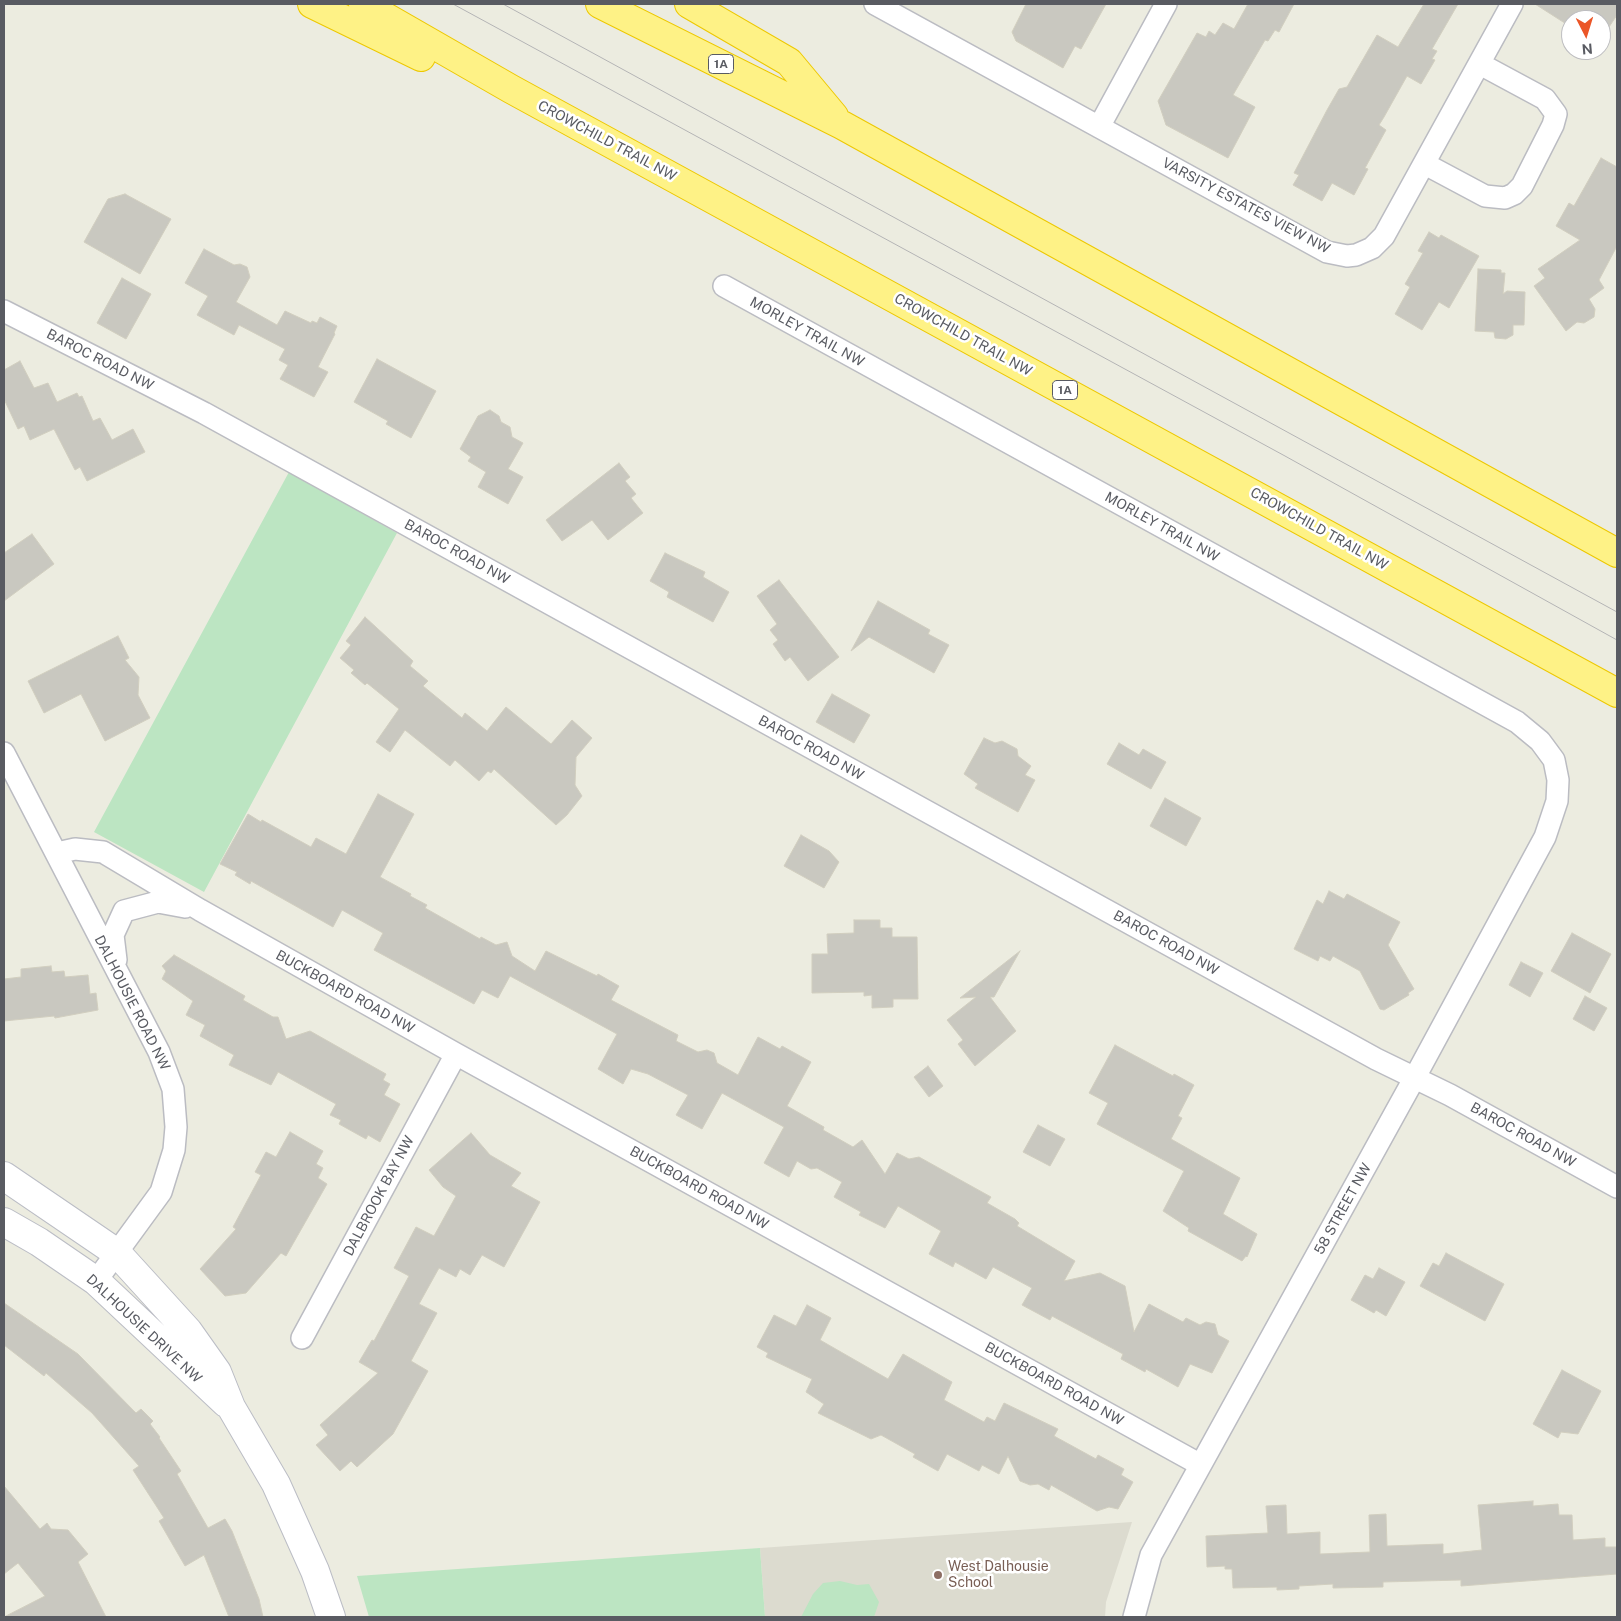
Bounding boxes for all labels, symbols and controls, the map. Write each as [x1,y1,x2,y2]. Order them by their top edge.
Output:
north arrow [1561,10,1611,60]
text: N [1581,40,1593,57]
road number: 1A [708,54,734,74]
street label: CROWCHILD TRAIL NW [535,97,679,185]
street label: VARSITY ESTATES VIEW NW [1159,155,1333,257]
street label: CROWCHILD TRAIL NW [891,290,1035,380]
street label: MORLEY TRAIL NW [747,294,867,370]
street label: BAROC ROAD NW [44,326,156,394]
road number: 1A [1052,380,1078,400]
street label: CROWCHILD TRAIL NW [1247,484,1391,574]
street label: MORLEY TRAIL NW [1102,489,1222,565]
street label: BAROC ROAD NW [401,516,513,588]
street label: BAROC ROAD NW [755,712,867,784]
street label: BAROC ROAD NW [1110,907,1222,979]
street label: DALHOUSIE ROAD NW [91,933,173,1073]
street label: BUCKBOARD ROAD NW [273,947,417,1037]
street label: BAROC ROAD NW [1467,1099,1579,1171]
street label: DALBROOK BAY NW [340,1133,418,1259]
street label: BUCKBOARD ROAD NW [627,1143,771,1233]
street label: 58 STREET NW [1311,1160,1375,1258]
street label: DALHOUSIE DRIVE NW [83,1271,205,1387]
street label: BUCKBOARD ROAD NW [982,1339,1126,1429]
place label: West Dalhousie School [948,1559,1049,1591]
marker: West Dalhousie School [932,1569,944,1581]

